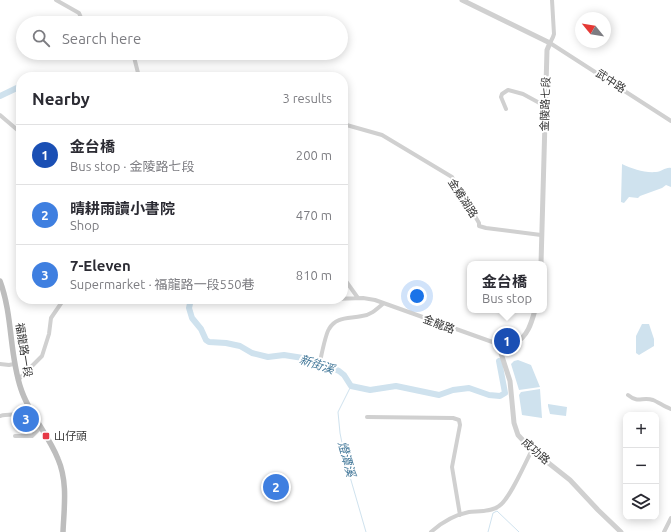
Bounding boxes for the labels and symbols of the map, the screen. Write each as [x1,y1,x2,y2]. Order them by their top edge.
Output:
north arrow [575,12,611,48]
street label: 武中路 [594,67,628,95]
street label: 金陵路七段 [538,76,552,132]
street label: 金雞湖路 [446,176,480,220]
your location [407,286,427,306]
street label: 金龍路 [421,313,457,335]
street label: 福龍路一段 [14,322,34,378]
pin: 1 [494,326,520,356]
water label: 新街溪 [298,352,338,376]
pin: 3 [13,404,39,434]
place label: 山仔頭 [54,430,87,442]
marker: 山仔頭 [41,431,51,441]
street label: 成功路 [520,436,552,466]
water label: 燈潭溪 [336,440,358,480]
pin: 2 [263,472,289,502]

